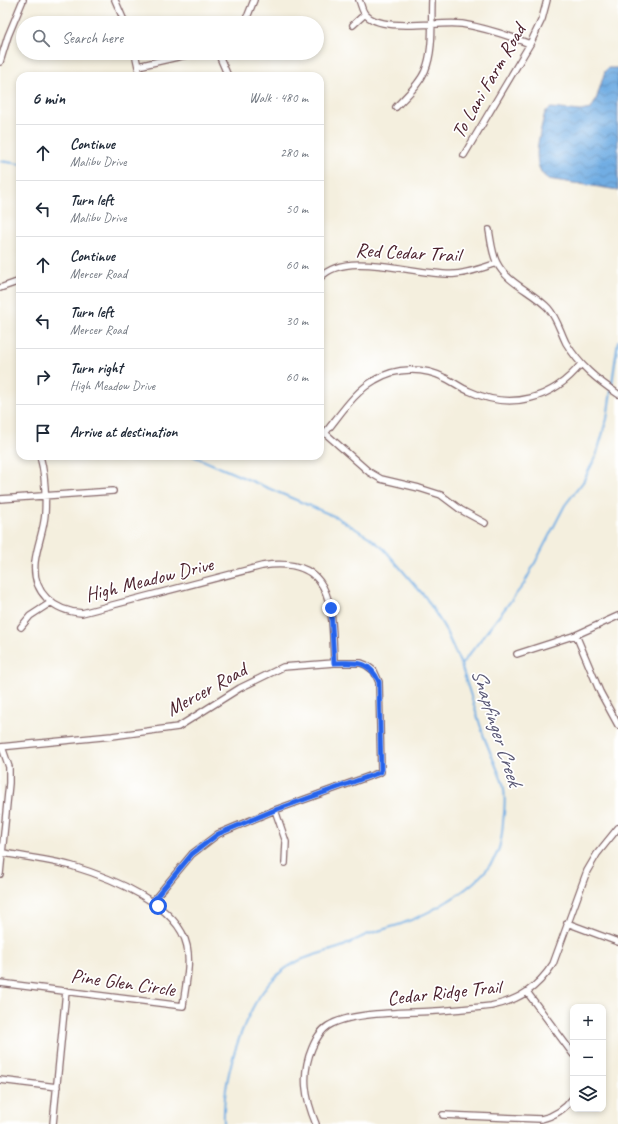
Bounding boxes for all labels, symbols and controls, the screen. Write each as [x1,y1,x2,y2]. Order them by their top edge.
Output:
search box [16,16,324,60]
street label: To Lani Farm Road [446,17,533,143]
icon: search [30,27,52,49]
text: Search here [62,29,123,48]
text: 6 min [32,88,65,109]
text: Walk · 480 m [249,90,308,106]
text: Continue [70,135,115,154]
icon: ahead [32,142,54,164]
text: 280 m [280,145,308,161]
text: Malibu Drive [70,154,127,170]
text: Turn left [70,191,113,210]
icon: left [32,198,54,220]
text: 50 m [286,201,308,217]
text: Malibu Drive [70,210,127,226]
street label: Red Cedar Trail [355,237,465,268]
text: Continue [70,247,115,266]
icon: ahead [32,254,54,276]
text: 60 m [286,257,308,273]
text: Mercer Road [70,266,127,282]
text: Turn left [70,303,113,322]
icon: left [32,310,54,332]
text: 30 m [286,313,308,329]
text: Mercer Road [70,322,127,338]
text: Turn right [70,359,123,378]
icon: right [32,366,54,388]
text: 60 m [286,369,308,385]
text: High Meadow Drive [70,378,155,394]
icon: arrive [32,422,54,444]
text: Arrive at destination [70,423,177,442]
street label: High Meadow Drive [83,551,217,607]
route end [322,599,340,617]
street label: Mercer Road [162,656,253,722]
water label: Snapfinger Creek [466,665,529,792]
route start [149,897,167,915]
street label: Pine Glen Circle [69,963,178,1002]
street label: Cedar Ridge Trail [386,974,506,1011]
map controls [570,1004,606,1112]
button: + [570,1004,606,1040]
button: − [570,1040,606,1076]
button: layers [570,1076,606,1112]

